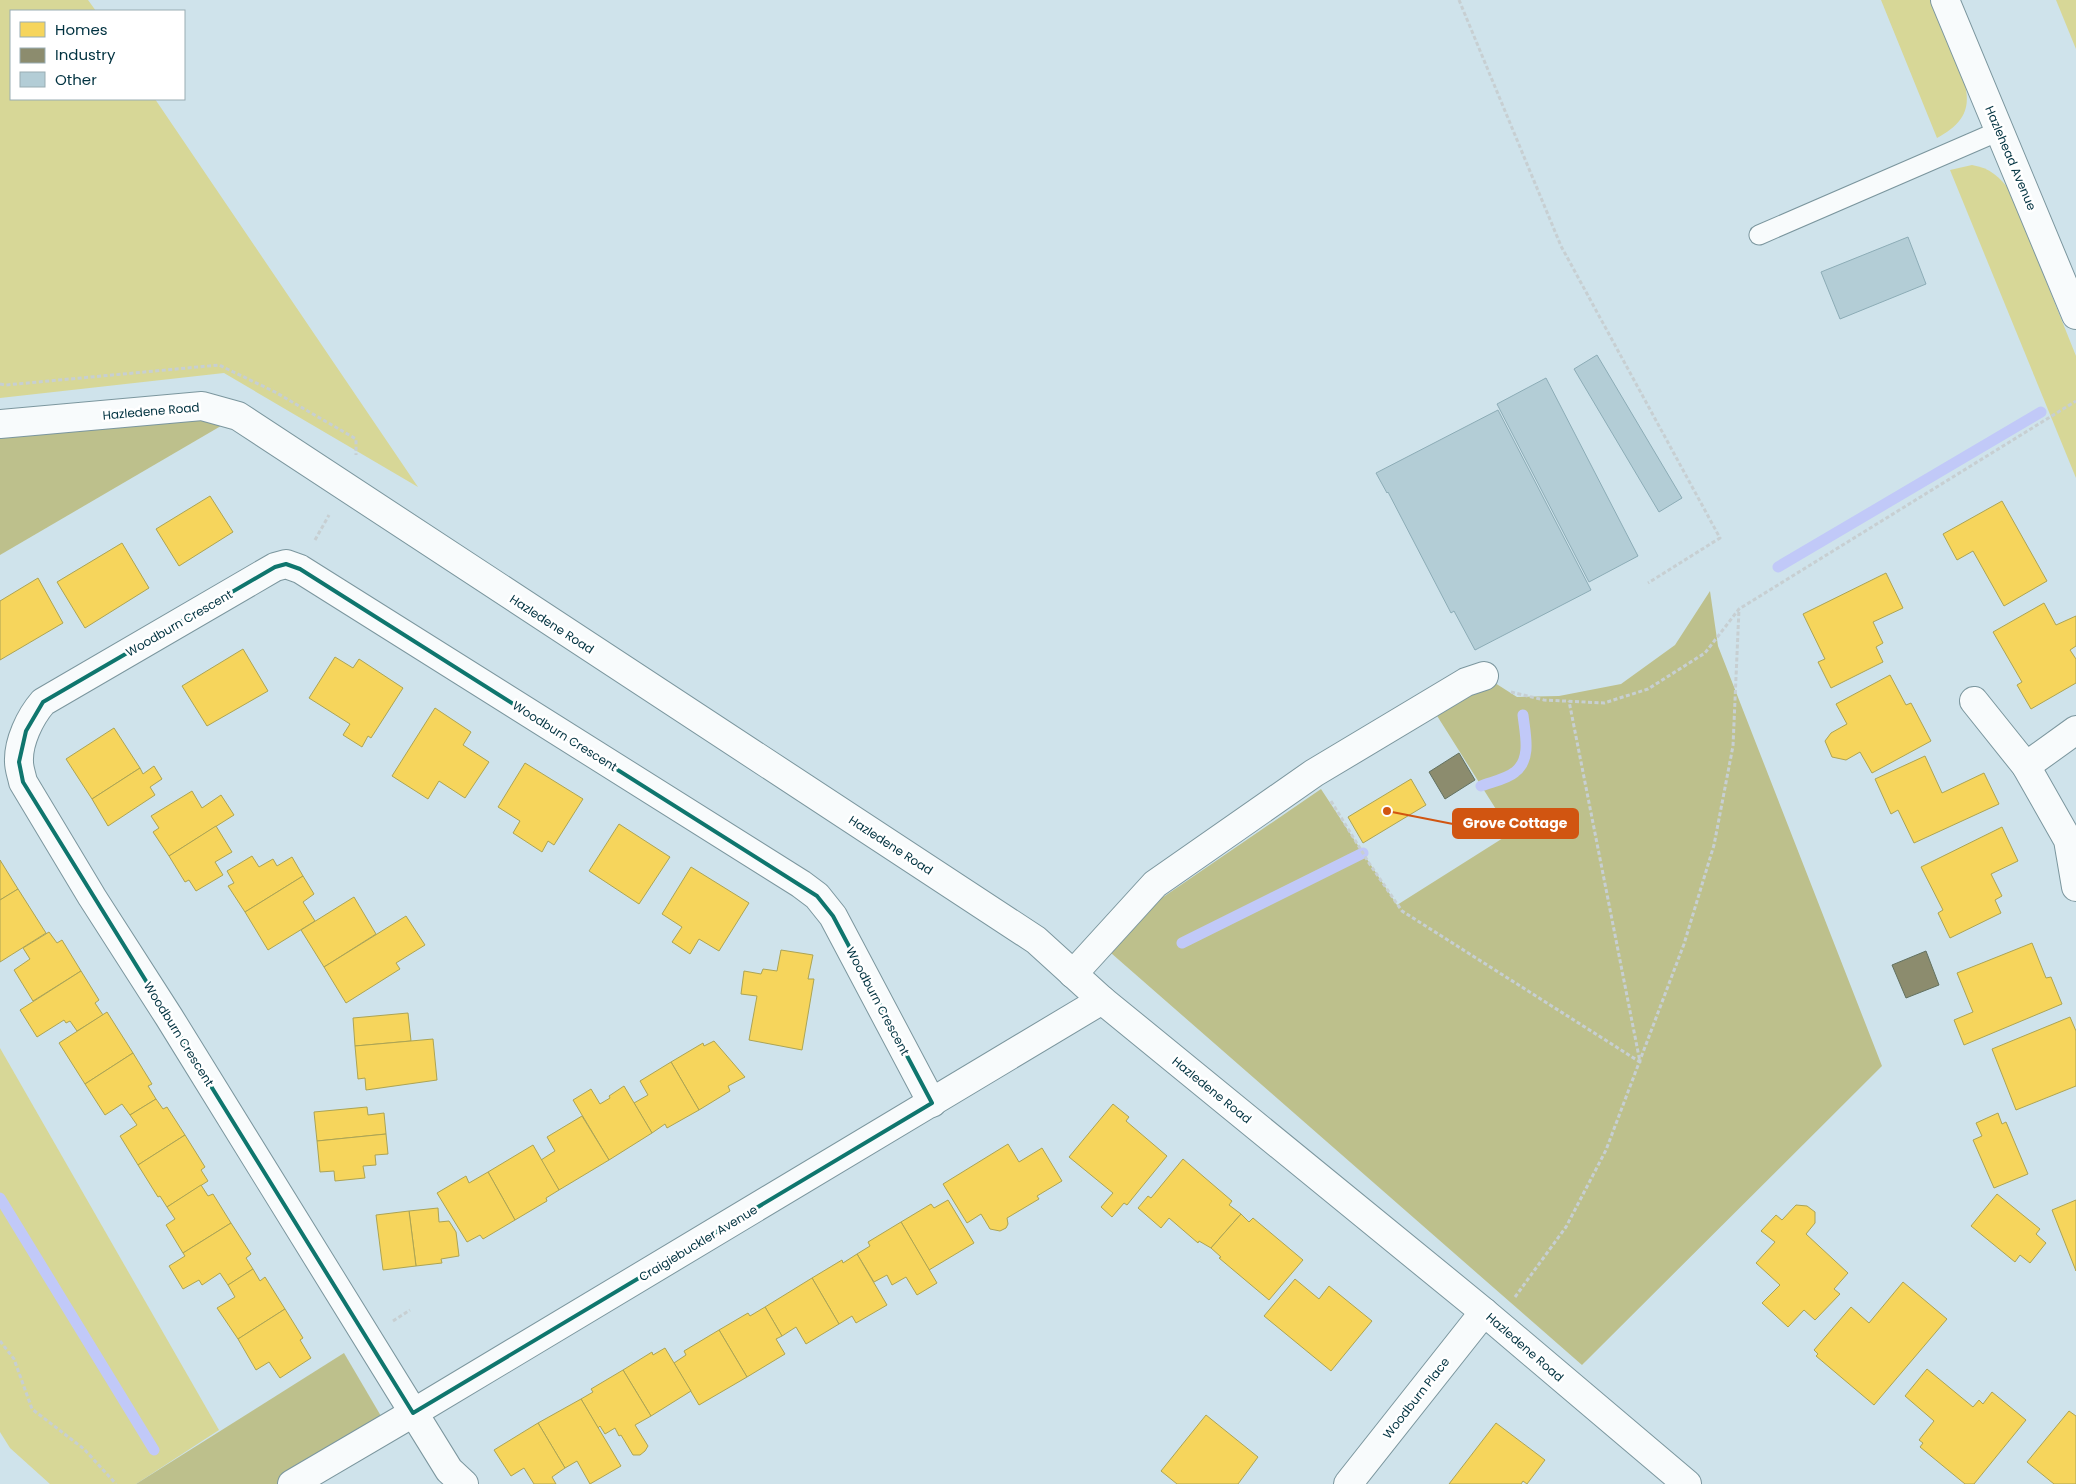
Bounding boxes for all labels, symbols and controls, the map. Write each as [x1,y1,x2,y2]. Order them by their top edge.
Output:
legend [10,10,185,100]
text: Homes [55,19,108,40]
text: Industry [55,44,116,65]
text: Other [55,69,97,90]
street label: Hazlehead Avenue [1981,103,2041,213]
street label: Hazledene Road [102,398,200,424]
street label: Woodburn Crescent [123,585,235,661]
street label: Hazledene Road [507,590,597,658]
street label: Woodburn Crescent [509,697,621,775]
callout: Grove Cottage [1453,809,1578,838]
street label: Hazledene Road [846,811,936,879]
text: Grove Cottage [1463,813,1568,833]
street label: Woodburn Crescent [842,944,914,1058]
street label: Woodburn Crescent [140,978,218,1090]
street label: Hazledene Road [1169,1053,1255,1127]
street label: Craigiebuckler Avenue [635,1201,761,1285]
street label: Hazledene Road [1483,1309,1567,1385]
street label: Woodburn Place [1379,1354,1453,1442]

